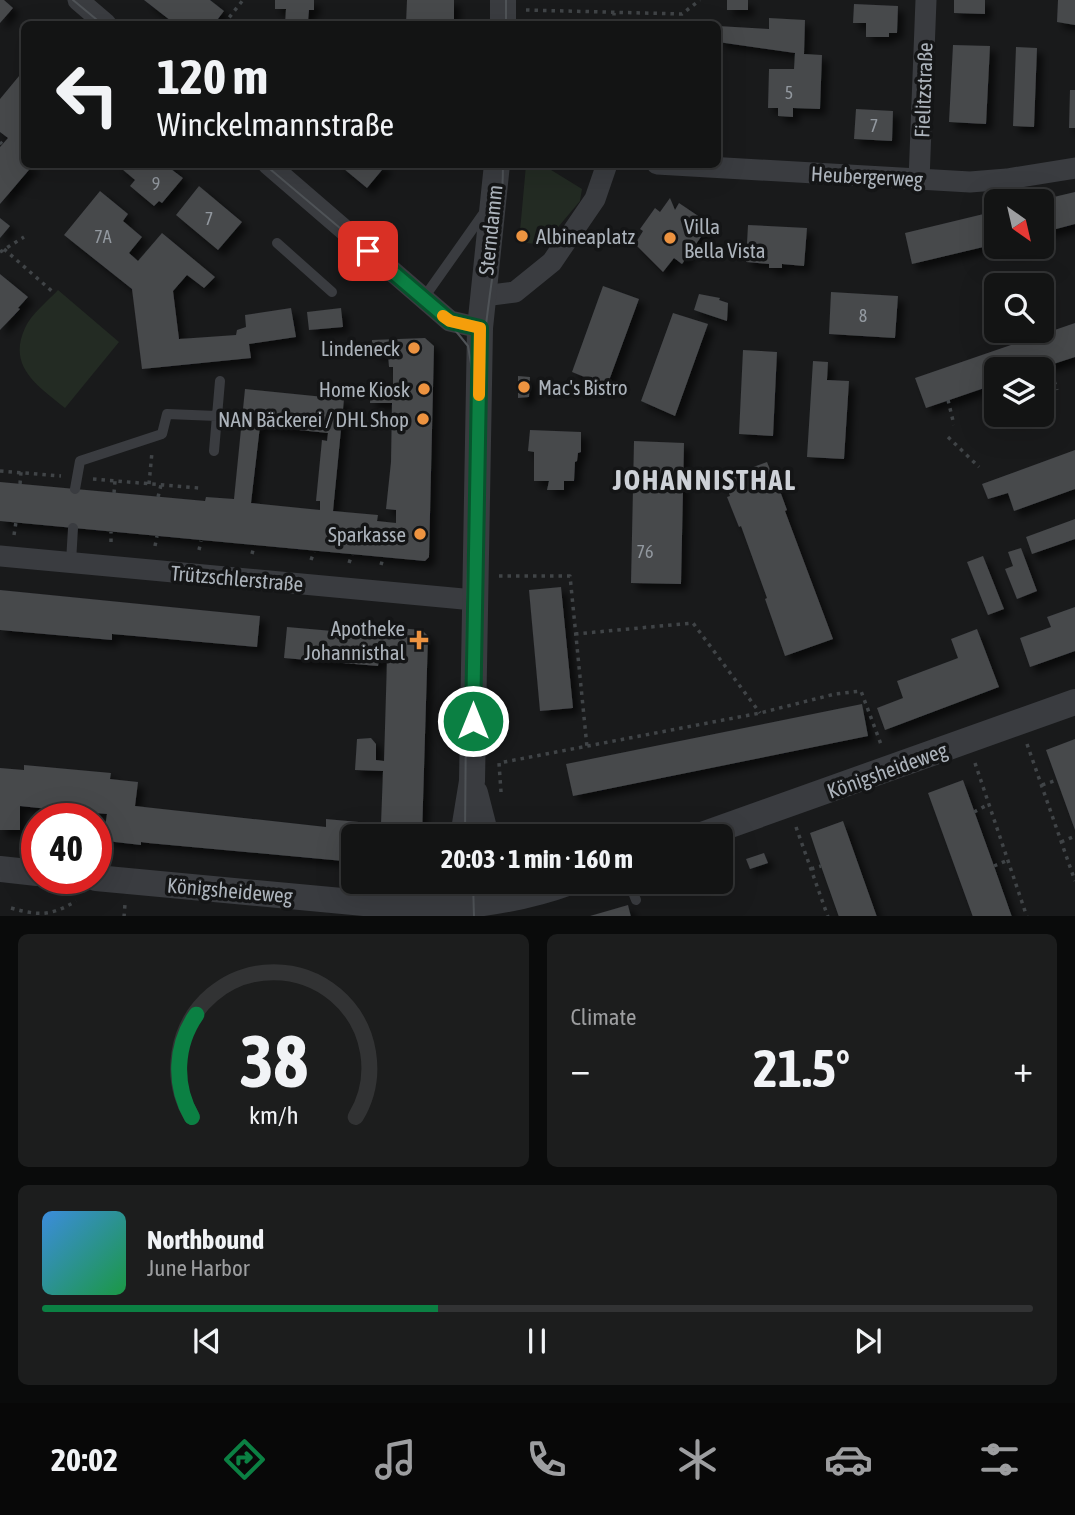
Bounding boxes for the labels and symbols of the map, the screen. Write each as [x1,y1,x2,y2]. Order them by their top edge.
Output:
street label: Fielitzstraße [909,42,937,138]
house number: 5 [785,82,793,103]
house number: 7 [870,115,878,136]
street label: Heubergerweg [810,161,924,191]
house number: 9 [152,173,160,194]
street label: Sterndamm [473,184,507,276]
north arrow [984,189,1054,259]
house number: 7 [205,208,213,229]
place label: Villa Bella Vista [684,214,766,262]
pin [338,221,398,281]
place label: Albineaplatz [536,224,635,248]
house number: 7A [94,226,112,247]
marker: Albineaplatz [514,228,530,244]
marker: Villa Bella Vista [662,230,678,246]
house number: 8 [859,305,867,326]
place label: Lindeneck [321,336,400,360]
marker: Lindeneck [406,340,422,356]
place label: Mac's Bistro [538,375,628,399]
place label: Home Kiosk [319,377,410,401]
marker: Mac's Bistro [516,379,532,395]
marker: Home Kiosk [416,381,432,397]
place label: NAN Bäckerei / DHL Shop [218,407,409,431]
marker: NAN Bäckerei / DHL Shop [415,411,431,427]
district label: JOHANNISTHAL [612,464,797,496]
place label: Sparkasse [328,522,406,546]
marker: Sparkasse [412,526,428,542]
house number: 76 [637,541,653,562]
street label: Trützschlerstraße [170,560,304,596]
place label: Apotheke Johannisthal [304,616,405,664]
marker: Apotheke Johannisthal [411,632,427,648]
position arrow [436,684,510,758]
street label: Königsheideweg [824,737,950,803]
speed limit sign: 40 [21,803,112,894]
street label: Königsheideweg [166,873,294,907]

